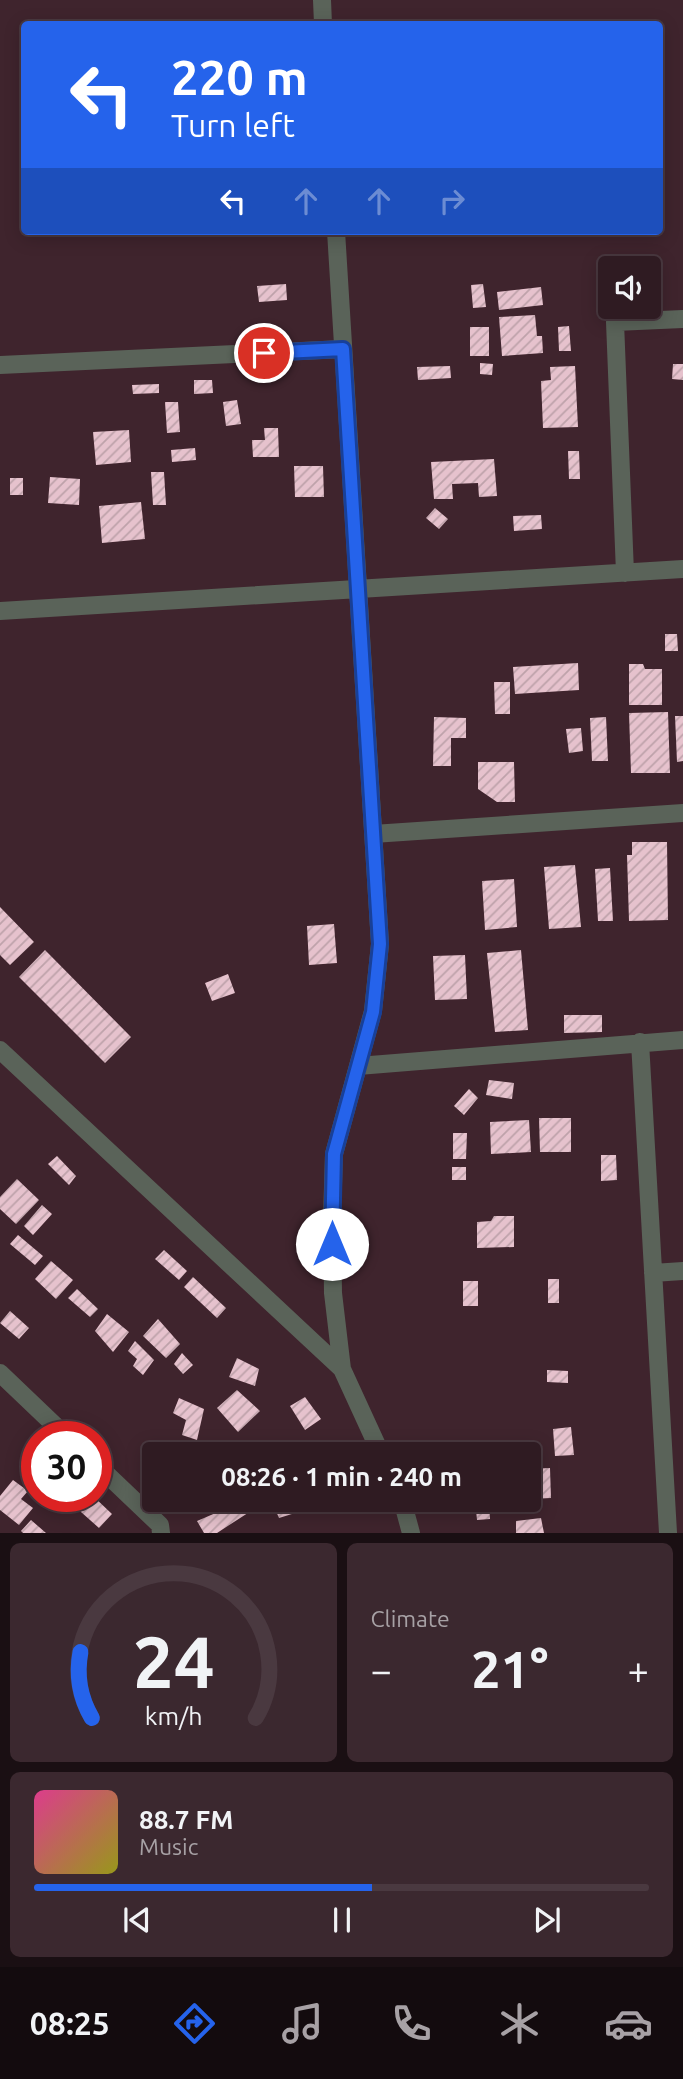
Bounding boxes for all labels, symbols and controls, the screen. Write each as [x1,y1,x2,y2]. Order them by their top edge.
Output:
icon: left [56,49,147,140]
text: 220 m [171,49,308,104]
text: Turn left [171,107,295,143]
icon: left [214,182,252,220]
icon: ahead [287,182,325,220]
icon: ahead [360,182,398,220]
icon: right [433,182,471,220]
map controls [598,256,661,319]
button: sound [598,256,661,319]
pin [234,323,294,383]
icon: arrive [245,334,283,372]
position arrow [295,1207,369,1281]
speed limit sign: 30 [21,1421,112,1512]
text: 08:26 · 1 min · 240 m [221,1462,462,1491]
text: Climate [371,1606,450,1631]
text: 24 [132,1621,214,1703]
text: 21° [471,1640,548,1698]
text: − [371,1649,392,1691]
text: + [628,1649,649,1691]
text: km/h [144,1702,202,1730]
text: 88.7 FM [139,1805,233,1834]
text: Music [139,1834,198,1859]
icon: previous [118,1901,156,1939]
icon: pause [323,1901,361,1939]
icon: next [528,1901,566,1939]
icon: directions [170,1999,219,2048]
icon: music [278,1999,327,2048]
icon: phone [387,1999,436,2048]
icon: climate [495,1999,544,2048]
icon: car [604,1999,653,2048]
text: 08:25 [30,2005,110,2041]

